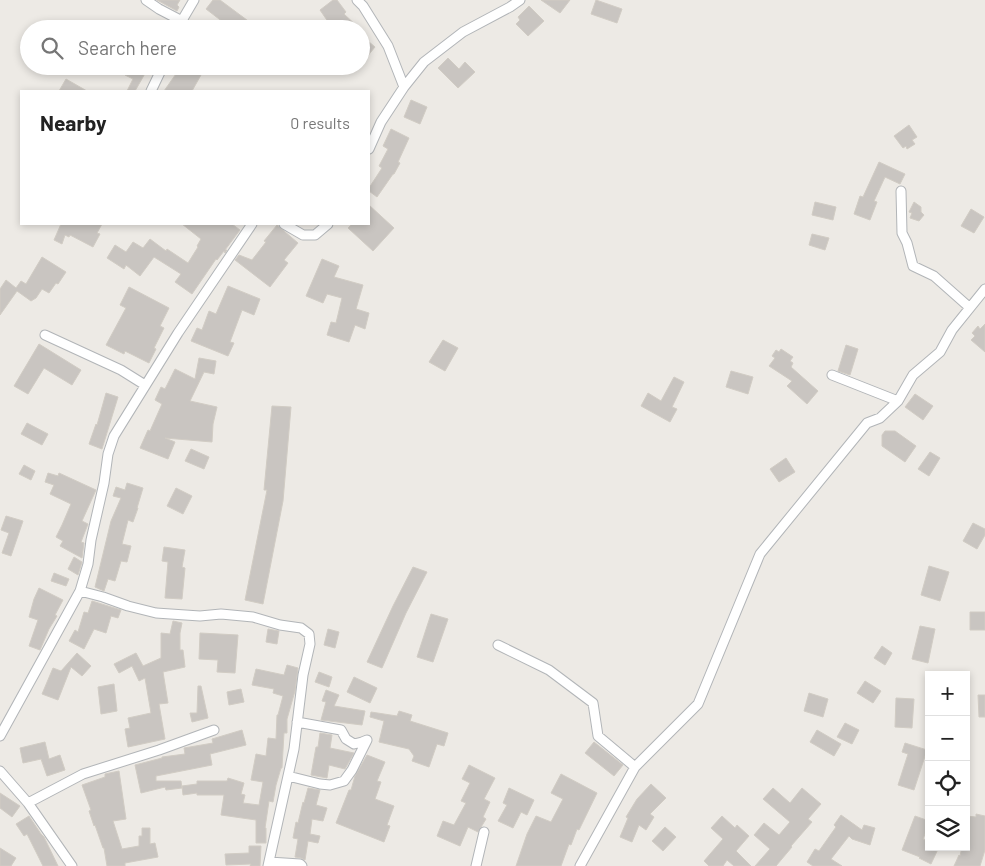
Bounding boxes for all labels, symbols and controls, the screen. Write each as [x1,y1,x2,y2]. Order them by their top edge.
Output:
search box [20,20,370,75]
icon: search [38,34,66,62]
text: Search here [78,36,177,59]
text: Nearby [40,110,106,135]
text: 0 results [290,113,350,132]
map controls [925,671,970,851]
button: + [925,671,970,716]
button: − [925,716,970,761]
button: locate [925,761,970,806]
button: layers [925,806,970,851]

